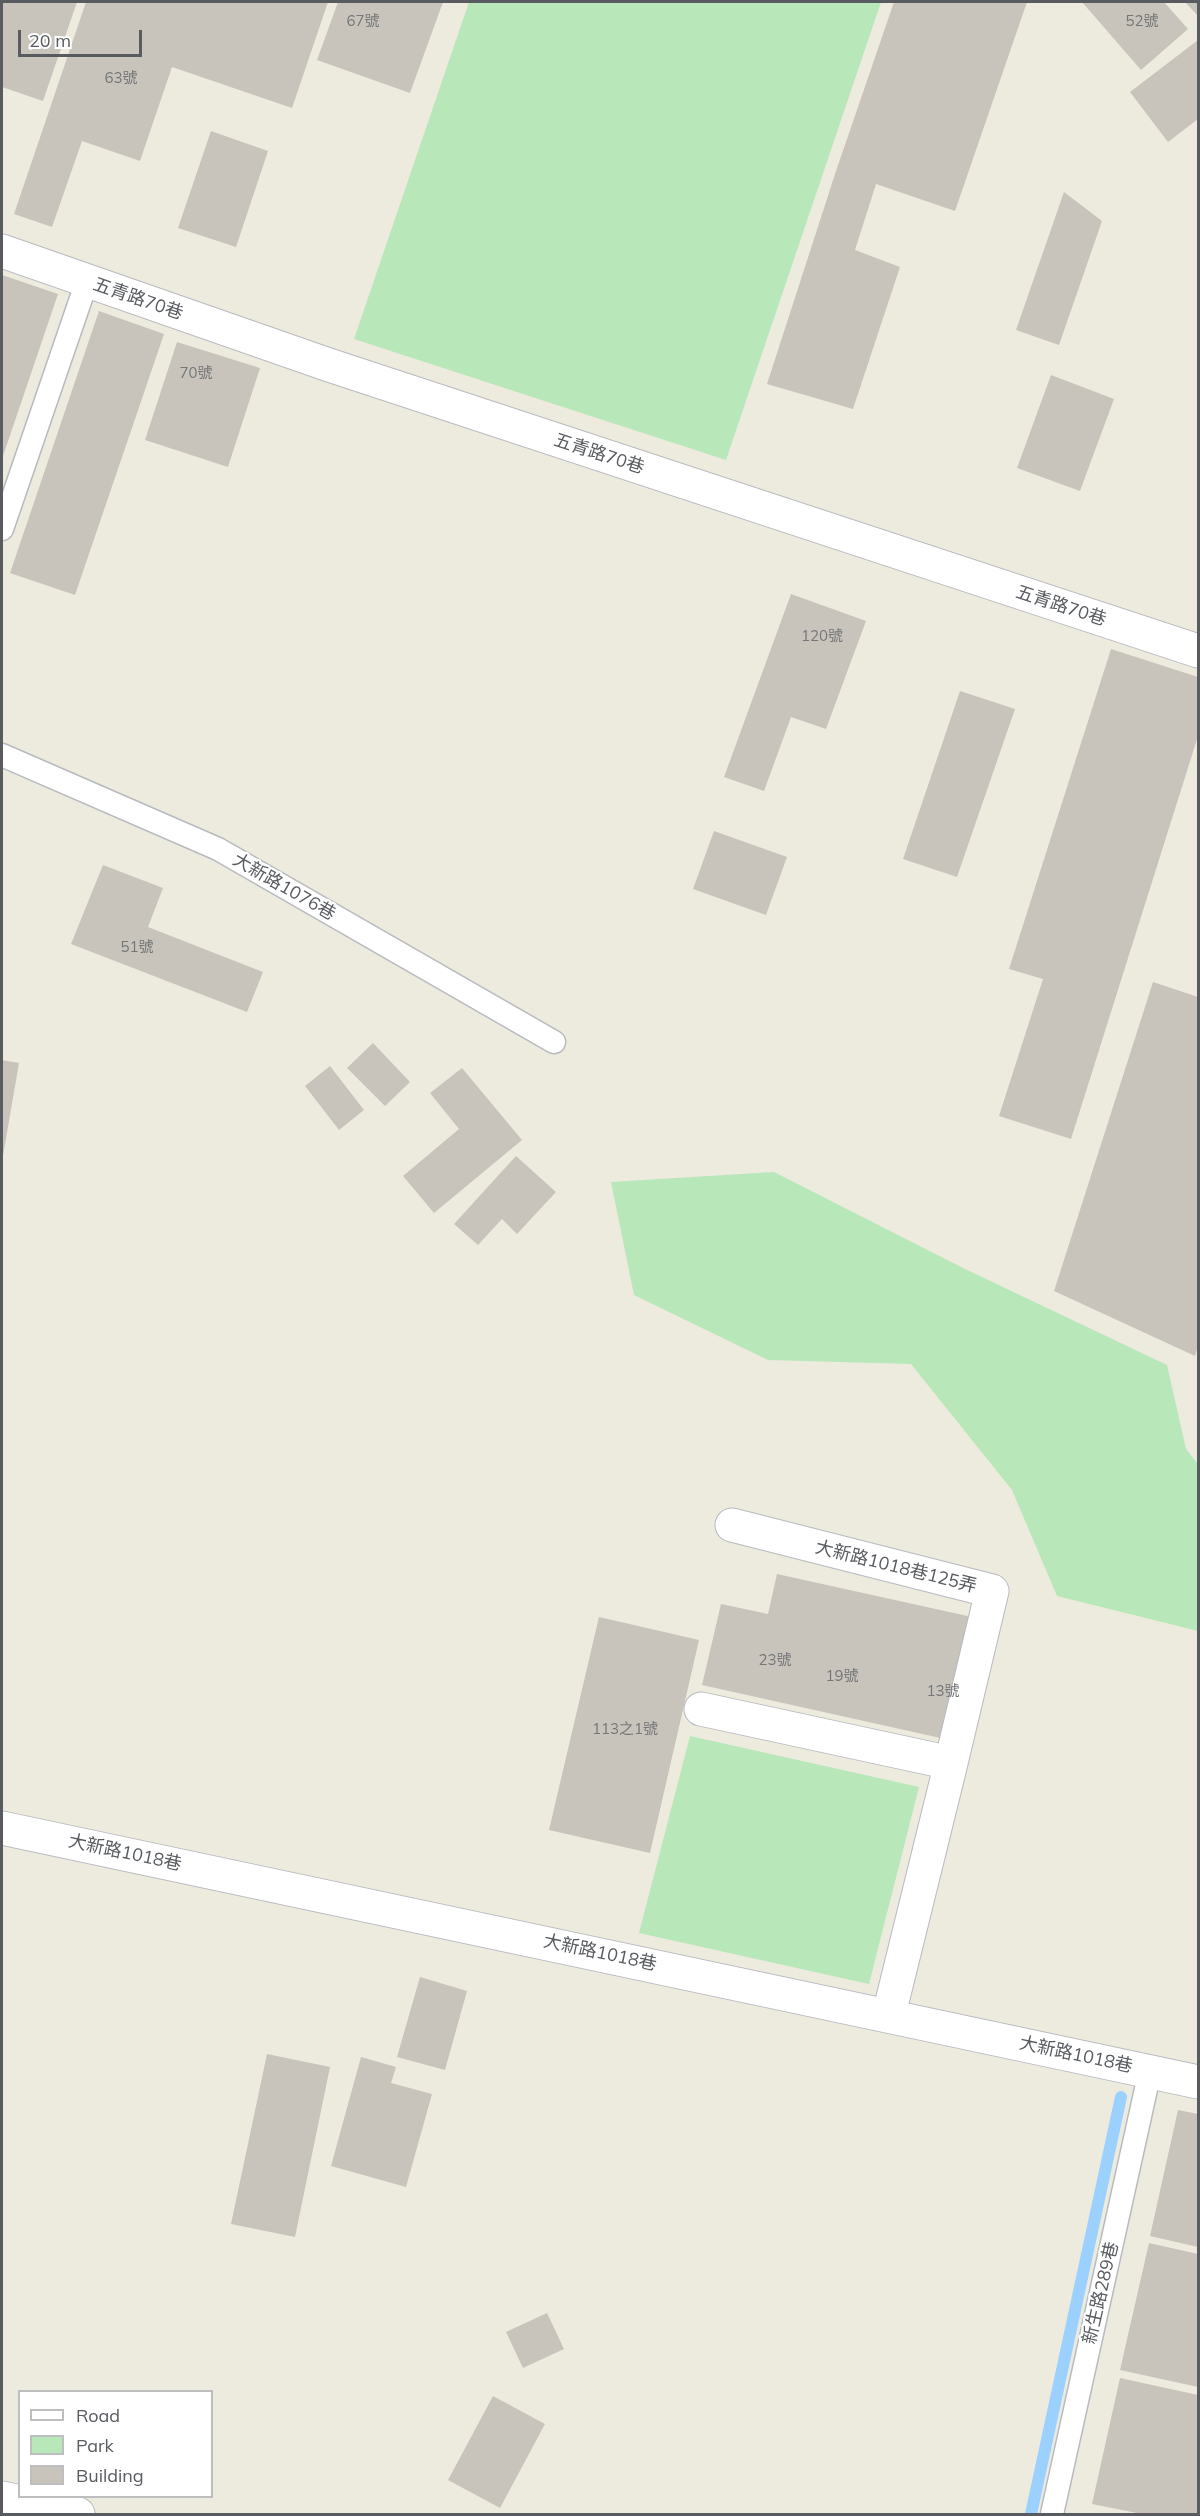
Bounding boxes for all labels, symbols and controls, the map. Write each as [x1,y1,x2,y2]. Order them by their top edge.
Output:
house number: 67號 [347,12,379,30]
house number: 52號 [1126,12,1158,30]
scale bar [21,18,146,56]
text: 20 m [29,29,71,52]
house number: 63號 [105,69,137,87]
street label: 五青路70巷 [90,274,186,324]
house number: 70號 [180,364,212,382]
street label: 五青路70巷 [551,429,647,479]
street label: 五青路70巷 [1013,581,1109,631]
house number: 120號 [801,627,843,645]
street label: 大新路1076巷 [229,849,339,925]
house number: 51號 [121,938,153,956]
street label: 大新路1018巷125弄 [813,1536,979,1598]
house number: 23號 [759,1651,791,1669]
house number: 19號 [826,1667,858,1685]
house number: 13號 [927,1682,959,1700]
house number: 113之1號 [592,1720,658,1738]
street label: 大新路1018巷 [66,1830,184,1876]
street label: 大新路1018巷 [541,1930,659,1976]
street label: 大新路1018巷 [1017,2032,1135,2078]
street label: 新生路289巷 [1079,2240,1123,2346]
legend [18,2390,213,2498]
text: Road [76,2404,120,2427]
text: Park [76,2434,114,2457]
text: Building [76,2464,144,2487]

